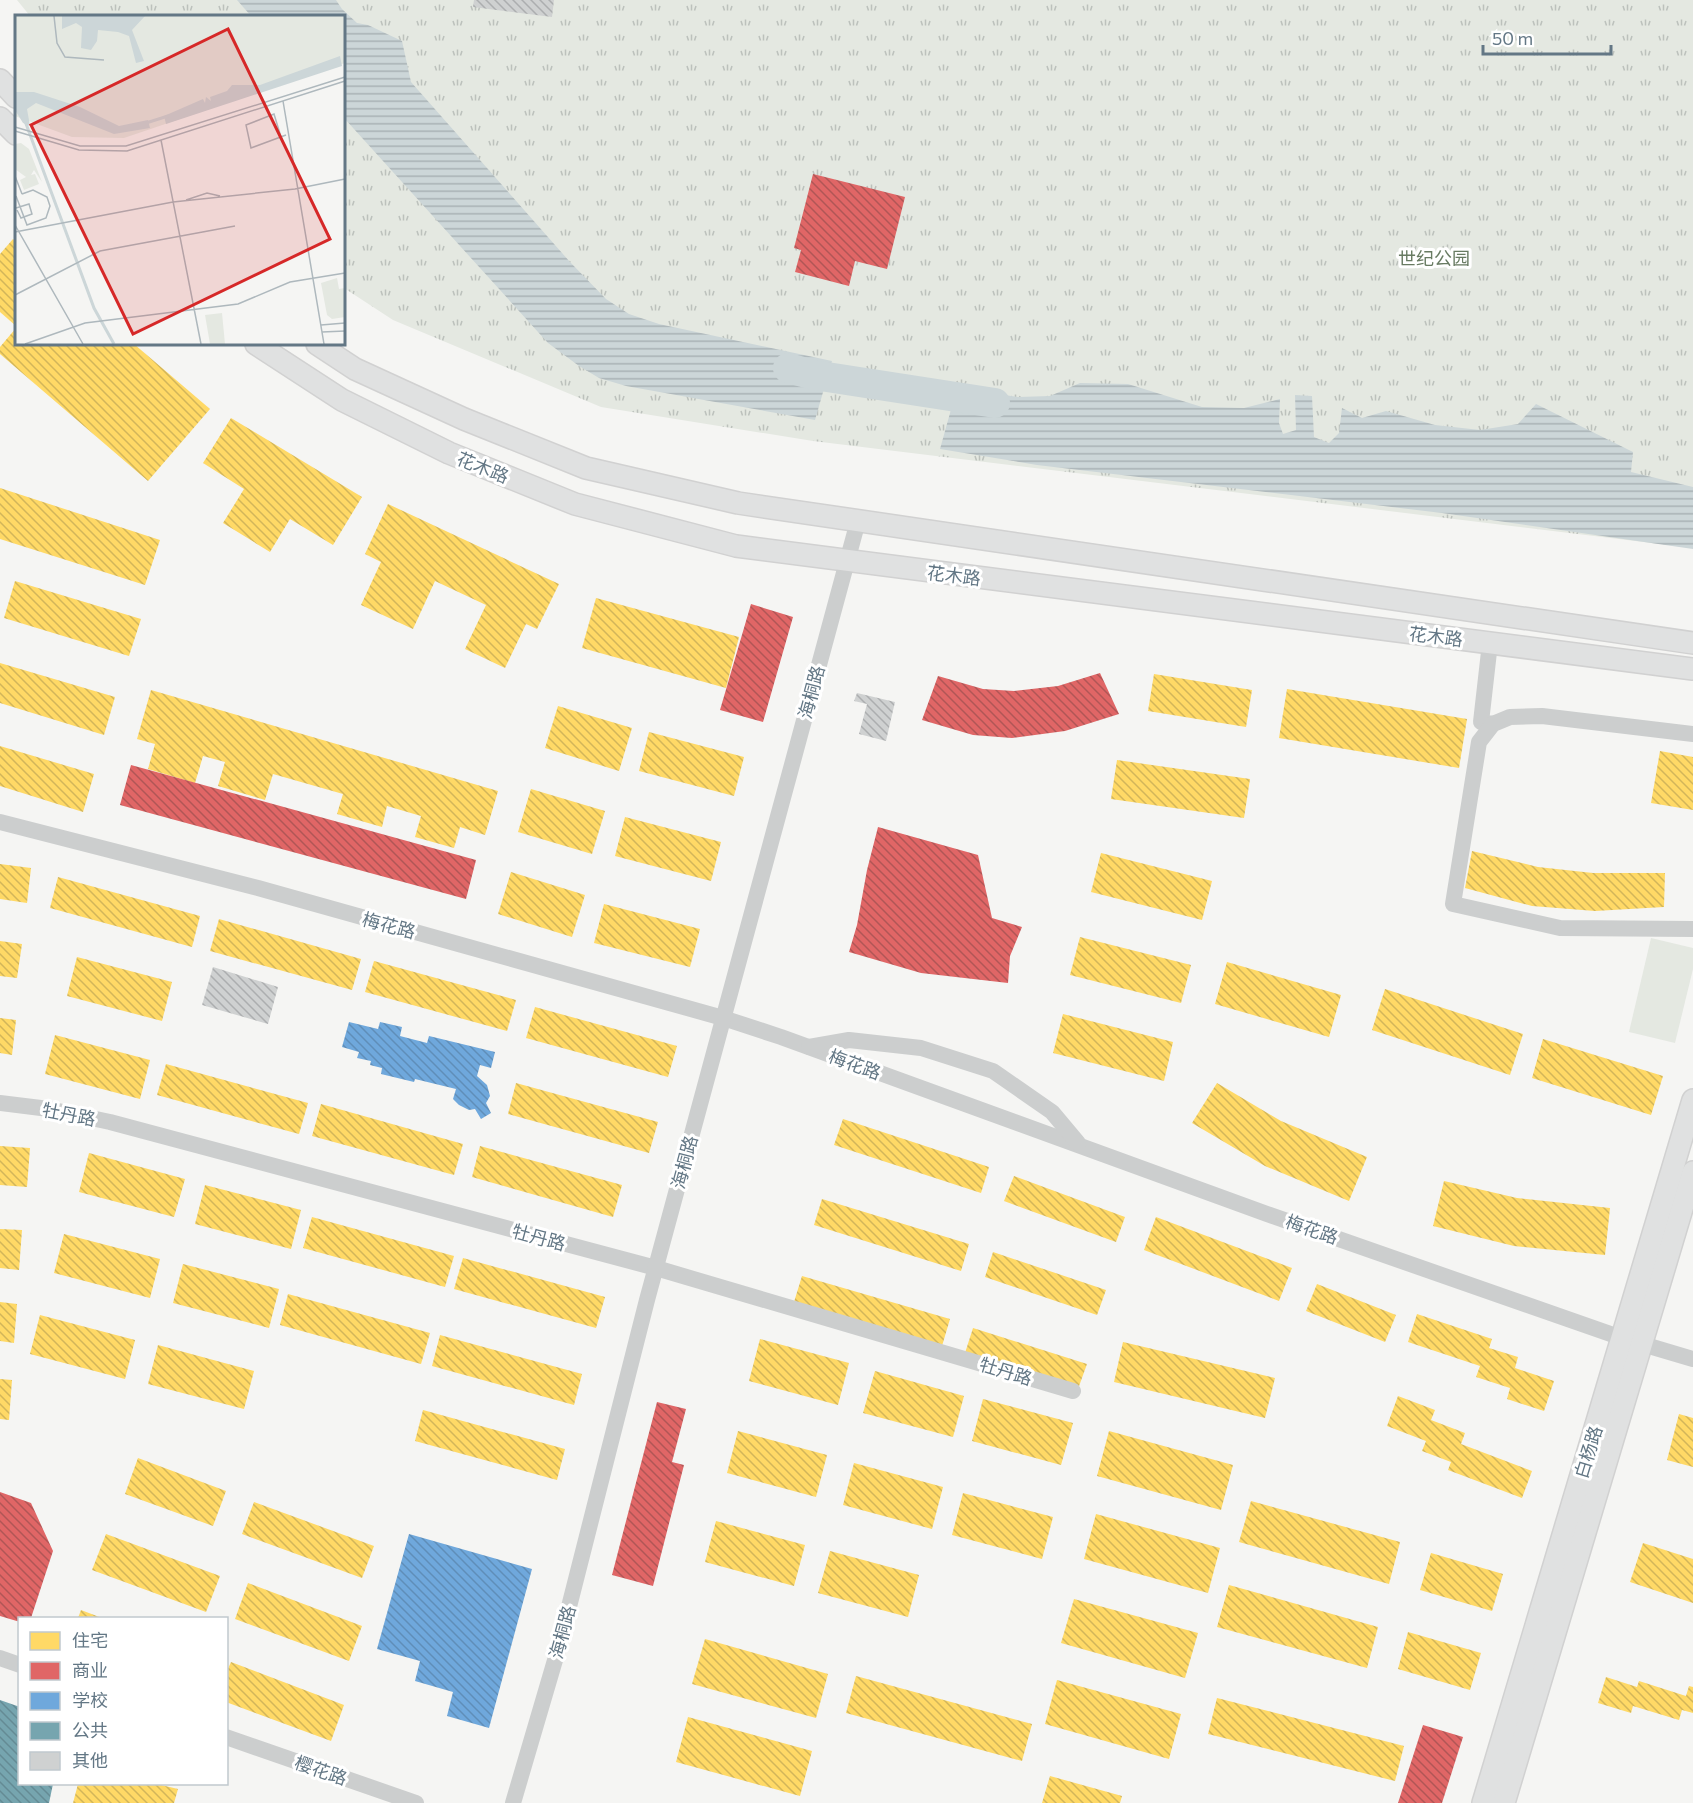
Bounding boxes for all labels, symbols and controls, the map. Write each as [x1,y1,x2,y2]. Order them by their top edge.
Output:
inset map [15,15,345,345]
scale bar [1483,18,1610,56]
text: 50 m [1492,27,1533,49]
park label: 世纪公园 [1398,247,1470,269]
street label: 花木路 [454,447,512,487]
street label: 花木路 [926,561,982,589]
street label: 花木路 [1408,622,1464,650]
street label: 海桐路 [793,663,829,721]
street label: 梅花路 [360,907,418,943]
street label: 梅花路 [826,1044,884,1084]
street label: 牡丹路 [40,1098,98,1130]
street label: 海桐路 [666,1133,702,1191]
street label: 梅花路 [1283,1210,1341,1248]
street label: 牡丹路 [510,1219,568,1255]
street label: 牡丹路 [977,1353,1035,1389]
street label: 白杨路 [1570,1423,1606,1481]
street label: 海桐路 [544,1603,580,1661]
legend [18,1617,228,1785]
text: 住宅 [72,1629,108,1651]
text: 商业 [72,1659,108,1681]
text: 学校 [72,1689,108,1711]
text: 公共 [72,1719,108,1741]
text: 其他 [72,1749,108,1771]
street label: 樱花路 [292,1751,350,1789]

